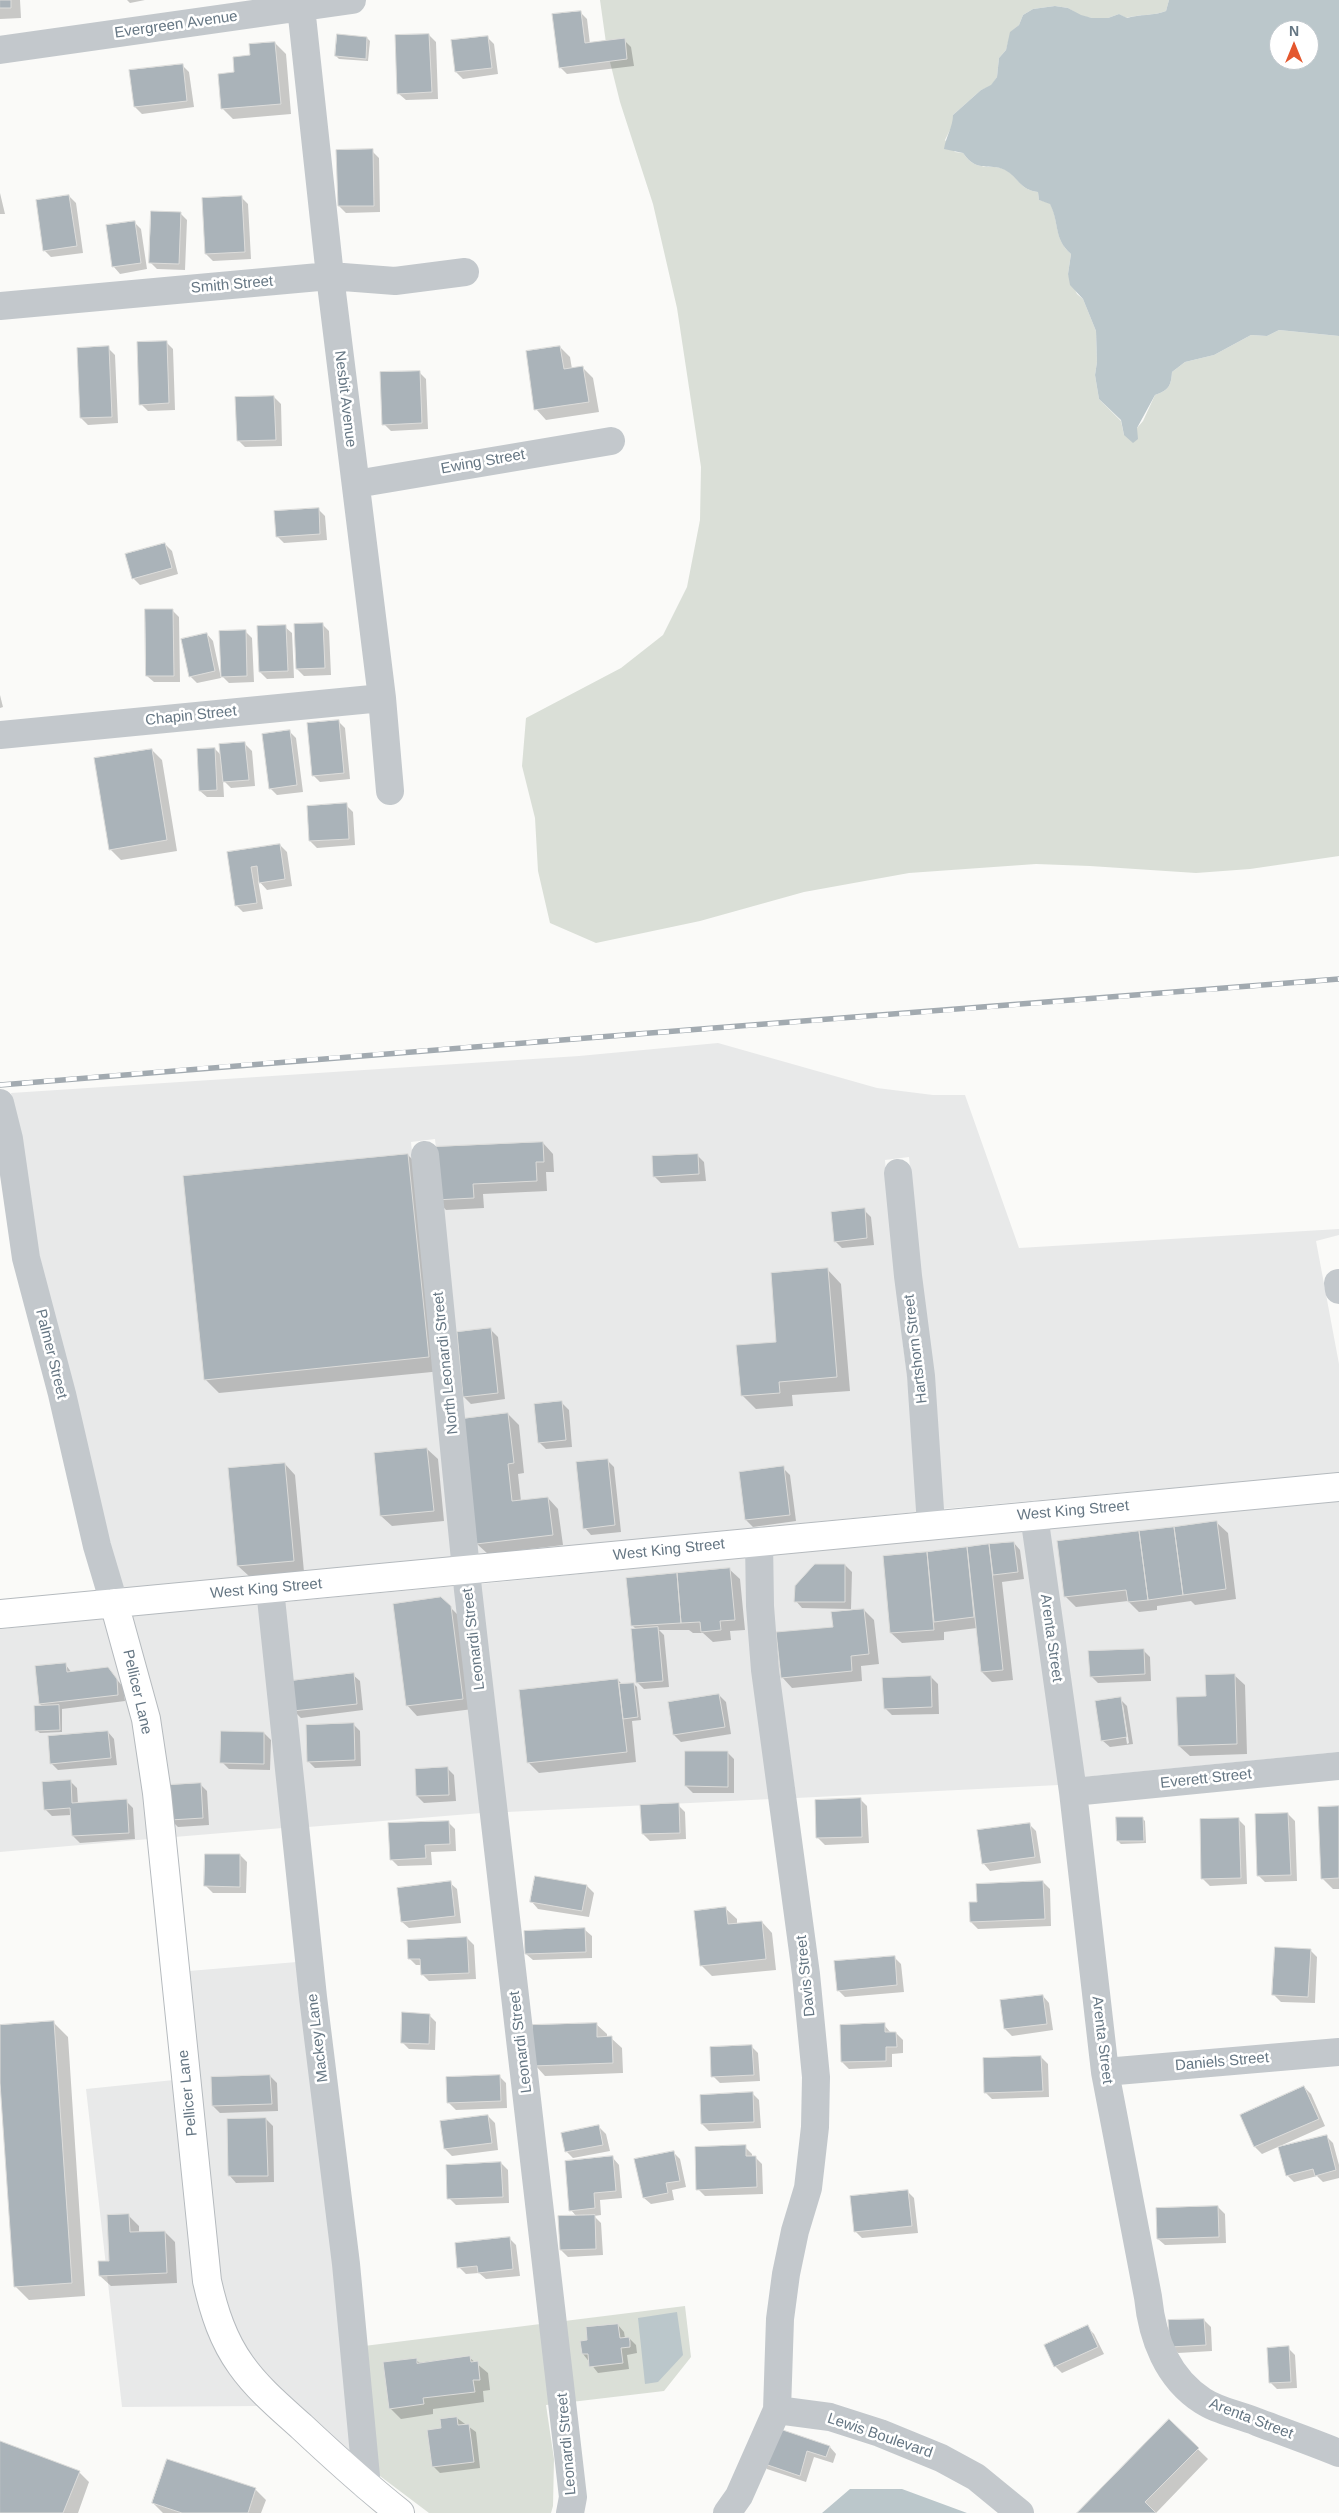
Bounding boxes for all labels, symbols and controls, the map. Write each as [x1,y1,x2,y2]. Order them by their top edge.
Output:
street label: Evergreen Avenue [113,7,239,43]
north arrow [1269,20,1319,70]
text: N [1289,23,1299,39]
street label: Smith Street [190,272,274,298]
street label: Nesbit Avenue [330,350,360,448]
street label: Ewing Street [440,446,526,478]
street label: Chapin Street [144,702,238,730]
street label: North Leonardi Street [430,1291,462,1435]
street label: Hartshorn Street [900,1293,932,1405]
street label: Palmer Street [31,1307,71,1401]
street label: West King Street [1016,1497,1130,1525]
street label: West King Street [612,1535,726,1565]
street label: West King Street [209,1575,323,1603]
street label: Leonardi Street [459,1587,489,1691]
street label: Arenta Street [1036,1593,1066,1683]
street label: Pellicer Lane [118,1648,156,1736]
street label: Everett Street [1159,1765,1253,1793]
street label: Davis Street [793,1934,819,2018]
street label: Leonardi Street [506,1990,536,2094]
street label: Mackey Lane [304,1993,332,2083]
street label: Arenta Street [1088,1995,1116,2085]
street label: Pellicer Lane [175,2049,201,2137]
street label: Daniels Street [1174,2049,1270,2075]
street label: Leonardi Street [554,2392,580,2496]
street label: Arenta Street [1207,2395,1295,2443]
street label: Lewis Boulevard [825,2410,935,2462]

